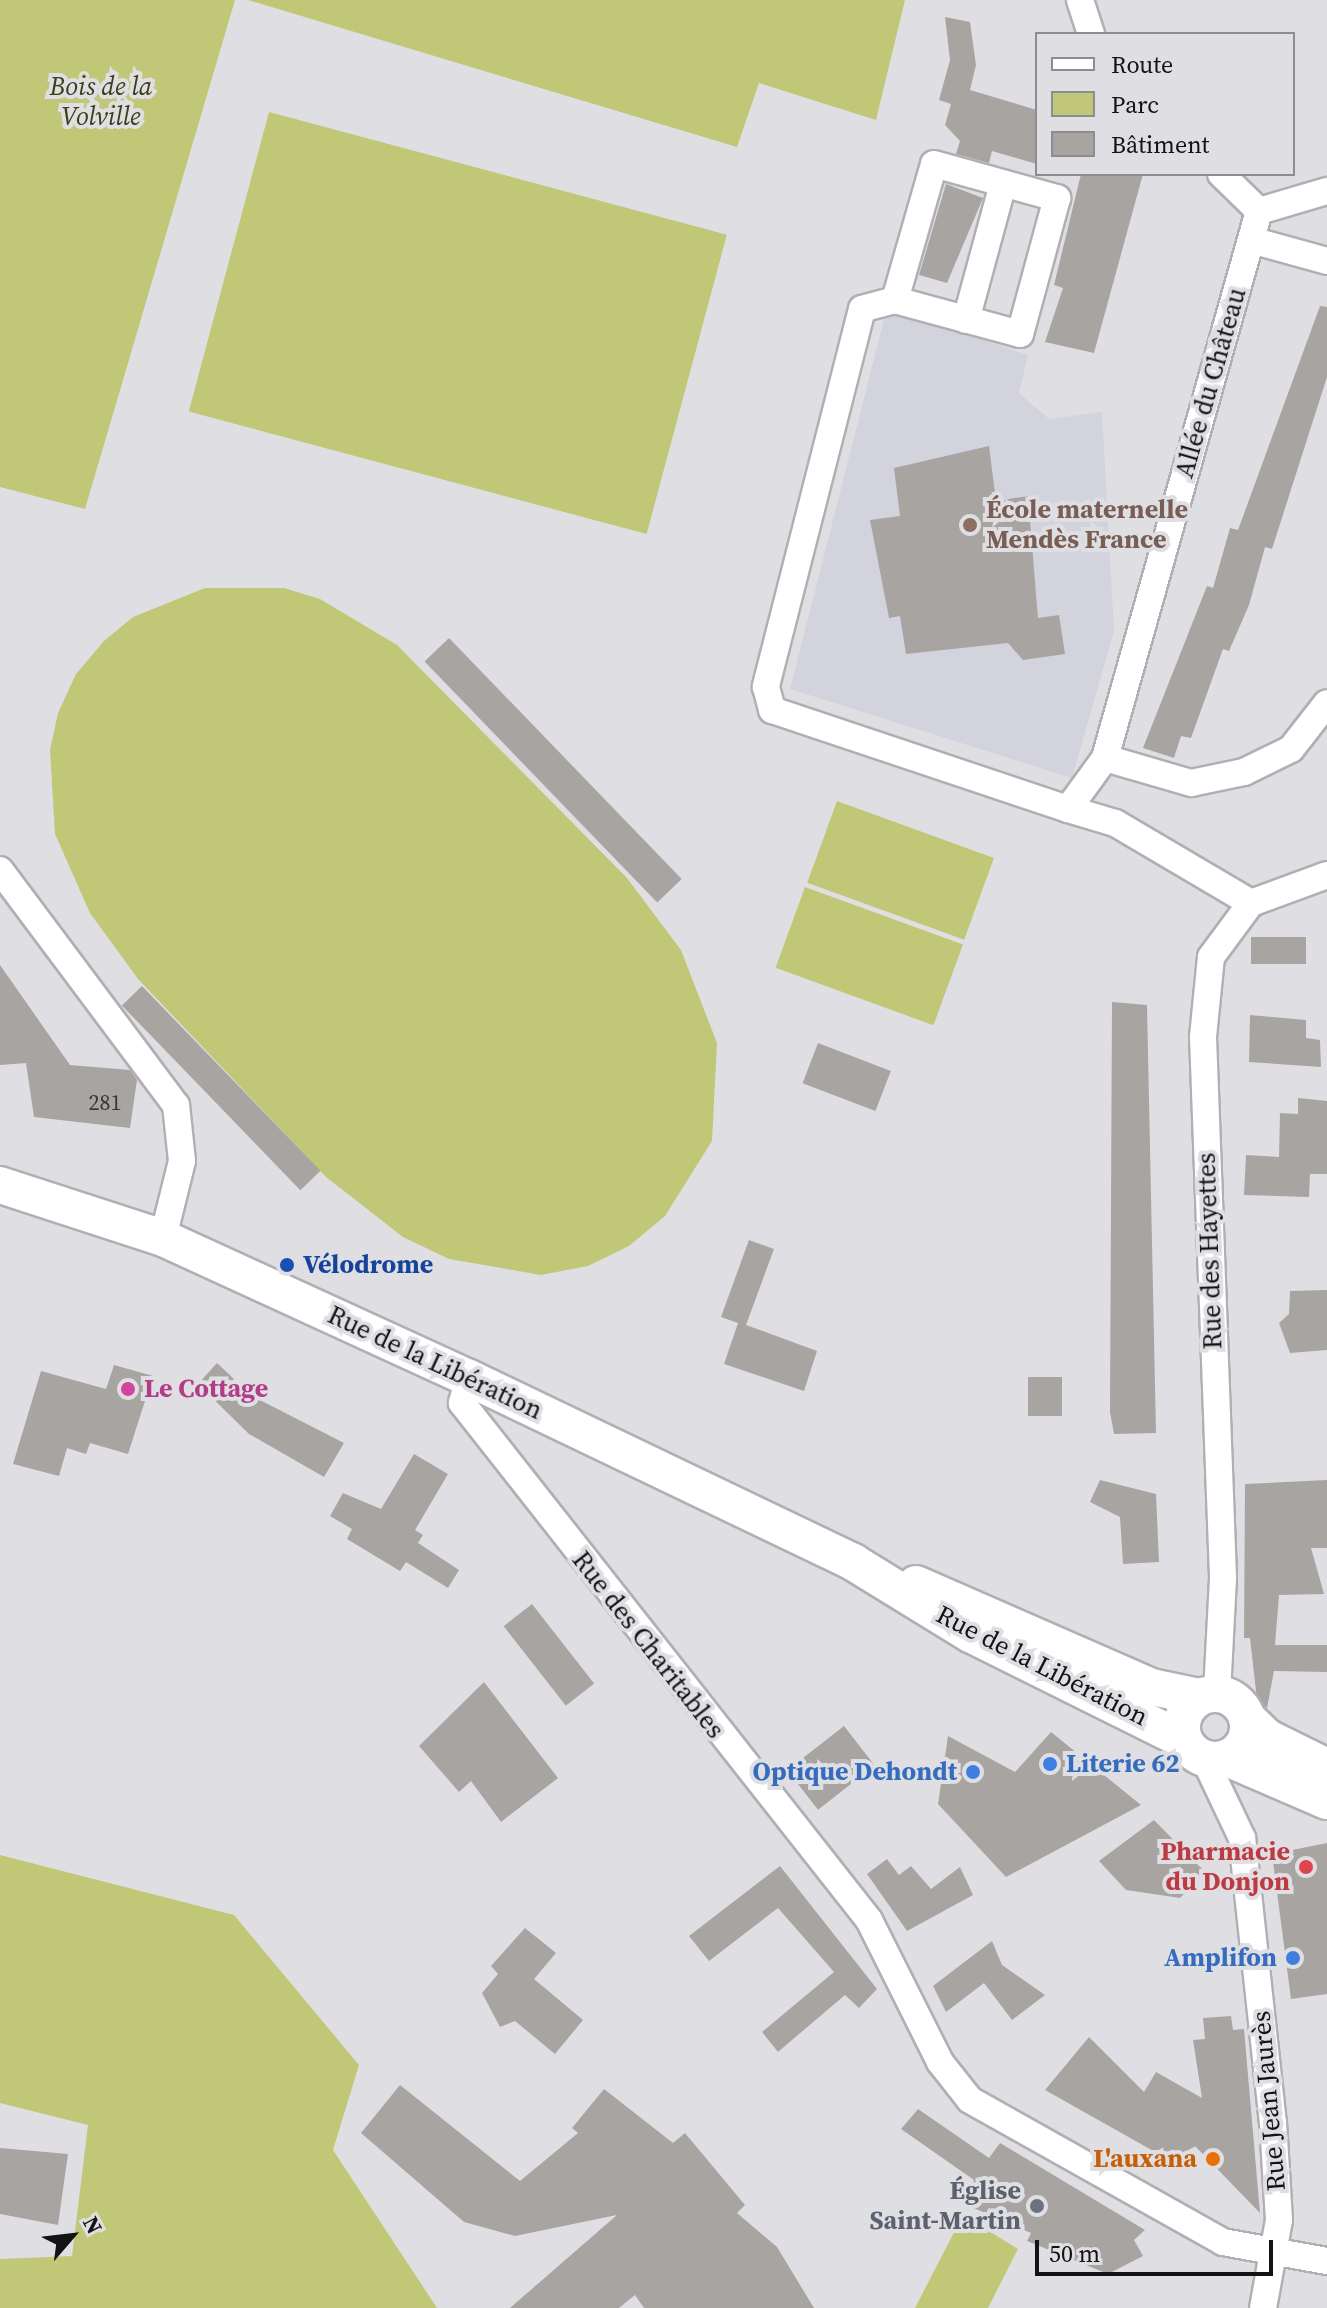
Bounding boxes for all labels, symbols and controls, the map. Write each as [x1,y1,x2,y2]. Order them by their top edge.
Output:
legend [1035,32,1295,176]
text: Route [1111,48,1173,81]
park label: Bois de la Volville [50,71,152,132]
text: Parc [1111,88,1159,121]
text: Bâtiment [1111,128,1209,161]
street label: Allée du Château [1169,284,1253,482]
place label: École maternelle Mendès France [986,494,1188,556]
marker: École maternelle Mendès France [961,516,979,534]
house number: 281 [89,1090,121,1116]
street label: Rue des Hayettes [1191,1152,1229,1350]
place label: Vélodrome [303,1249,433,1281]
marker: Vélodrome [278,1256,296,1274]
street label: Rue de la Libération [323,1300,547,1426]
place label: Le Cottage [144,1373,268,1405]
marker: Le Cottage [119,1380,137,1398]
street label: Rue des Charitables [565,1545,731,1745]
street label: Rue de la Libération [931,1599,1153,1733]
place label: Literie 62 [1066,1748,1180,1780]
marker: Literie 62 [1041,1755,1059,1773]
place label: Optique Dehondt [753,1756,957,1788]
marker: Optique Dehondt [964,1763,982,1781]
place label: Pharmacie du Donjon [1160,1836,1290,1898]
marker: Pharmacie du Donjon [1297,1858,1315,1876]
place label: Amplifon [1164,1942,1277,1974]
marker: Amplifon [1284,1949,1302,1967]
street label: Rue Jean Jaurès [1246,2010,1292,2192]
place label: L'auxana [1093,2143,1197,2175]
marker: L'auxana [1204,2150,1222,2168]
place label: Église Saint-Martin [869,2175,1021,2236]
north arrow [32,2196,112,2276]
marker: Église Saint-Martin [1028,2197,1046,2215]
text: N [76,2211,110,2239]
scale bar [1039,2224,1277,2274]
text: 50 m [1049,2237,1100,2270]

